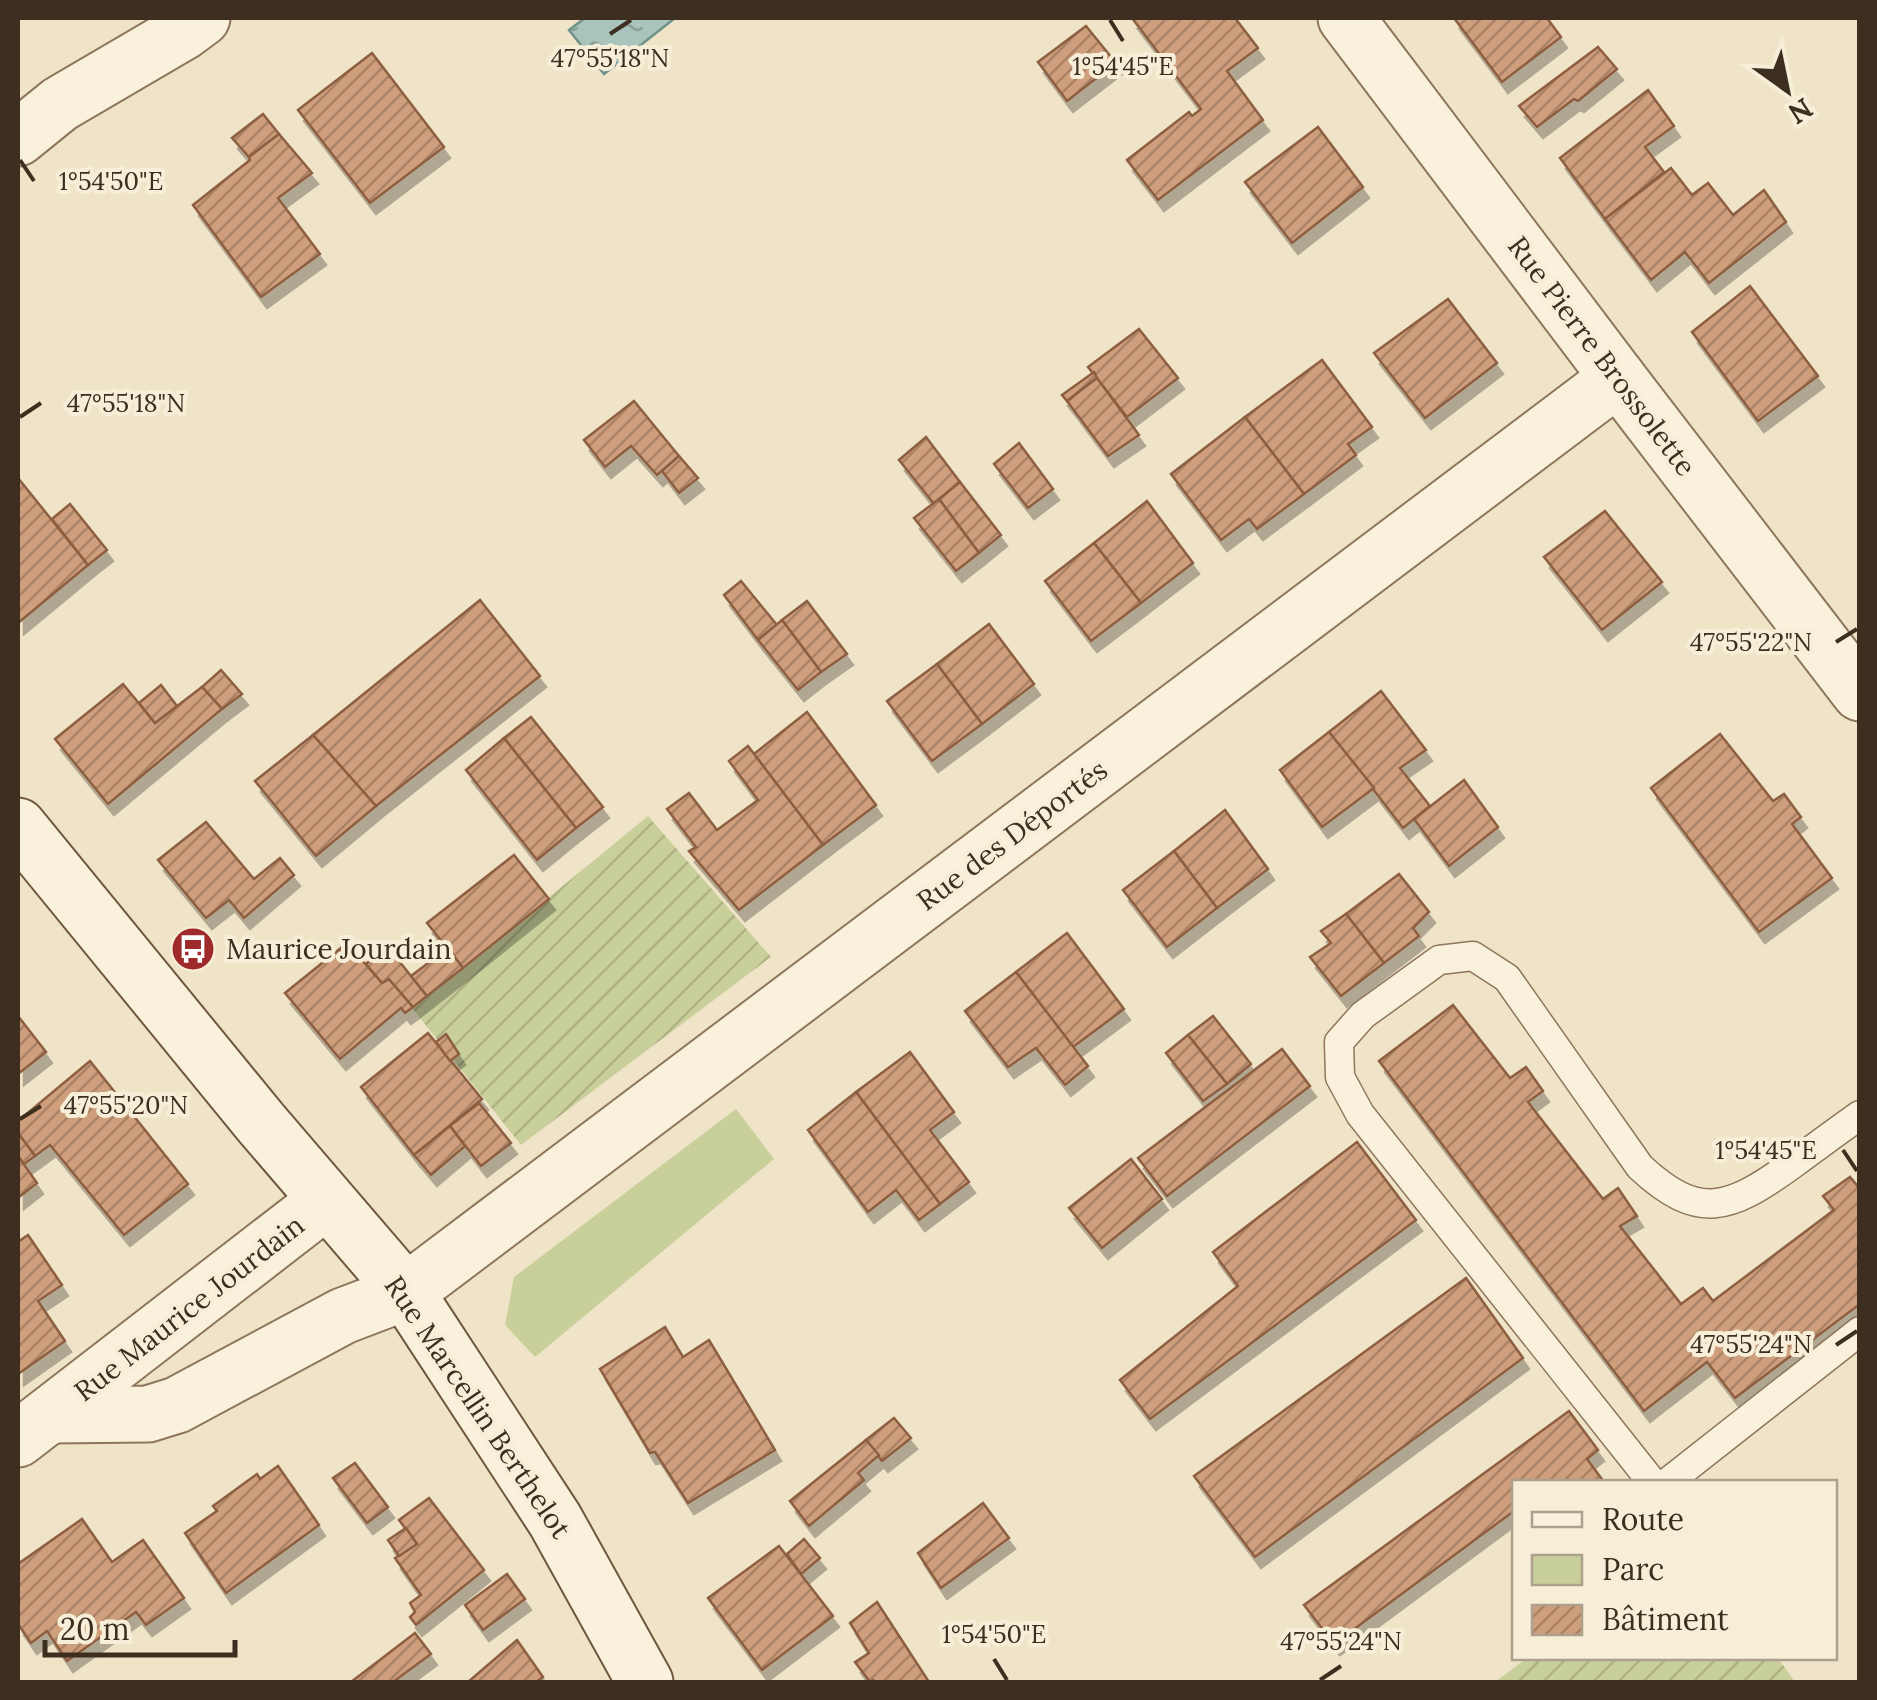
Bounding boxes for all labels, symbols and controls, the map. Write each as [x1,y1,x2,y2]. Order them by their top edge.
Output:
north arrow [1737,40,1837,140]
text: 47°55'18"N [551,42,669,74]
text: 1°54'45"E [1072,50,1174,82]
text: N [1782,90,1820,132]
text: 1°54'50"E [59,165,163,197]
street label: Rue Pierre Brossolette [1500,229,1704,483]
text: 47°55'18"N [67,387,185,419]
text: 47°55'22"N [1690,626,1812,658]
street label: Rue des Déportés [910,752,1114,918]
bus stop icon: Maurice Jourdain [170,926,216,972]
place label: Maurice Jourdain [226,931,451,967]
text: 47°55'20"N [64,1089,188,1121]
text: 1°54'45"E [1715,1134,1817,1166]
street label: Rue Maurice Jourdain [67,1207,311,1409]
street label: Rue Marcellin Berthelot [377,1269,579,1545]
text: 47°55'24"N [1690,1328,1812,1360]
legend [1512,1480,1837,1660]
text: Route [1602,1500,1684,1538]
text: Parc [1602,1550,1664,1588]
scale bar [45,1595,235,1657]
text: Bâtiment [1602,1600,1729,1638]
text: 20 m [60,1610,129,1648]
text: 1°54'50"E [942,1618,1046,1650]
text: 47°55'24"N [1280,1625,1402,1657]

